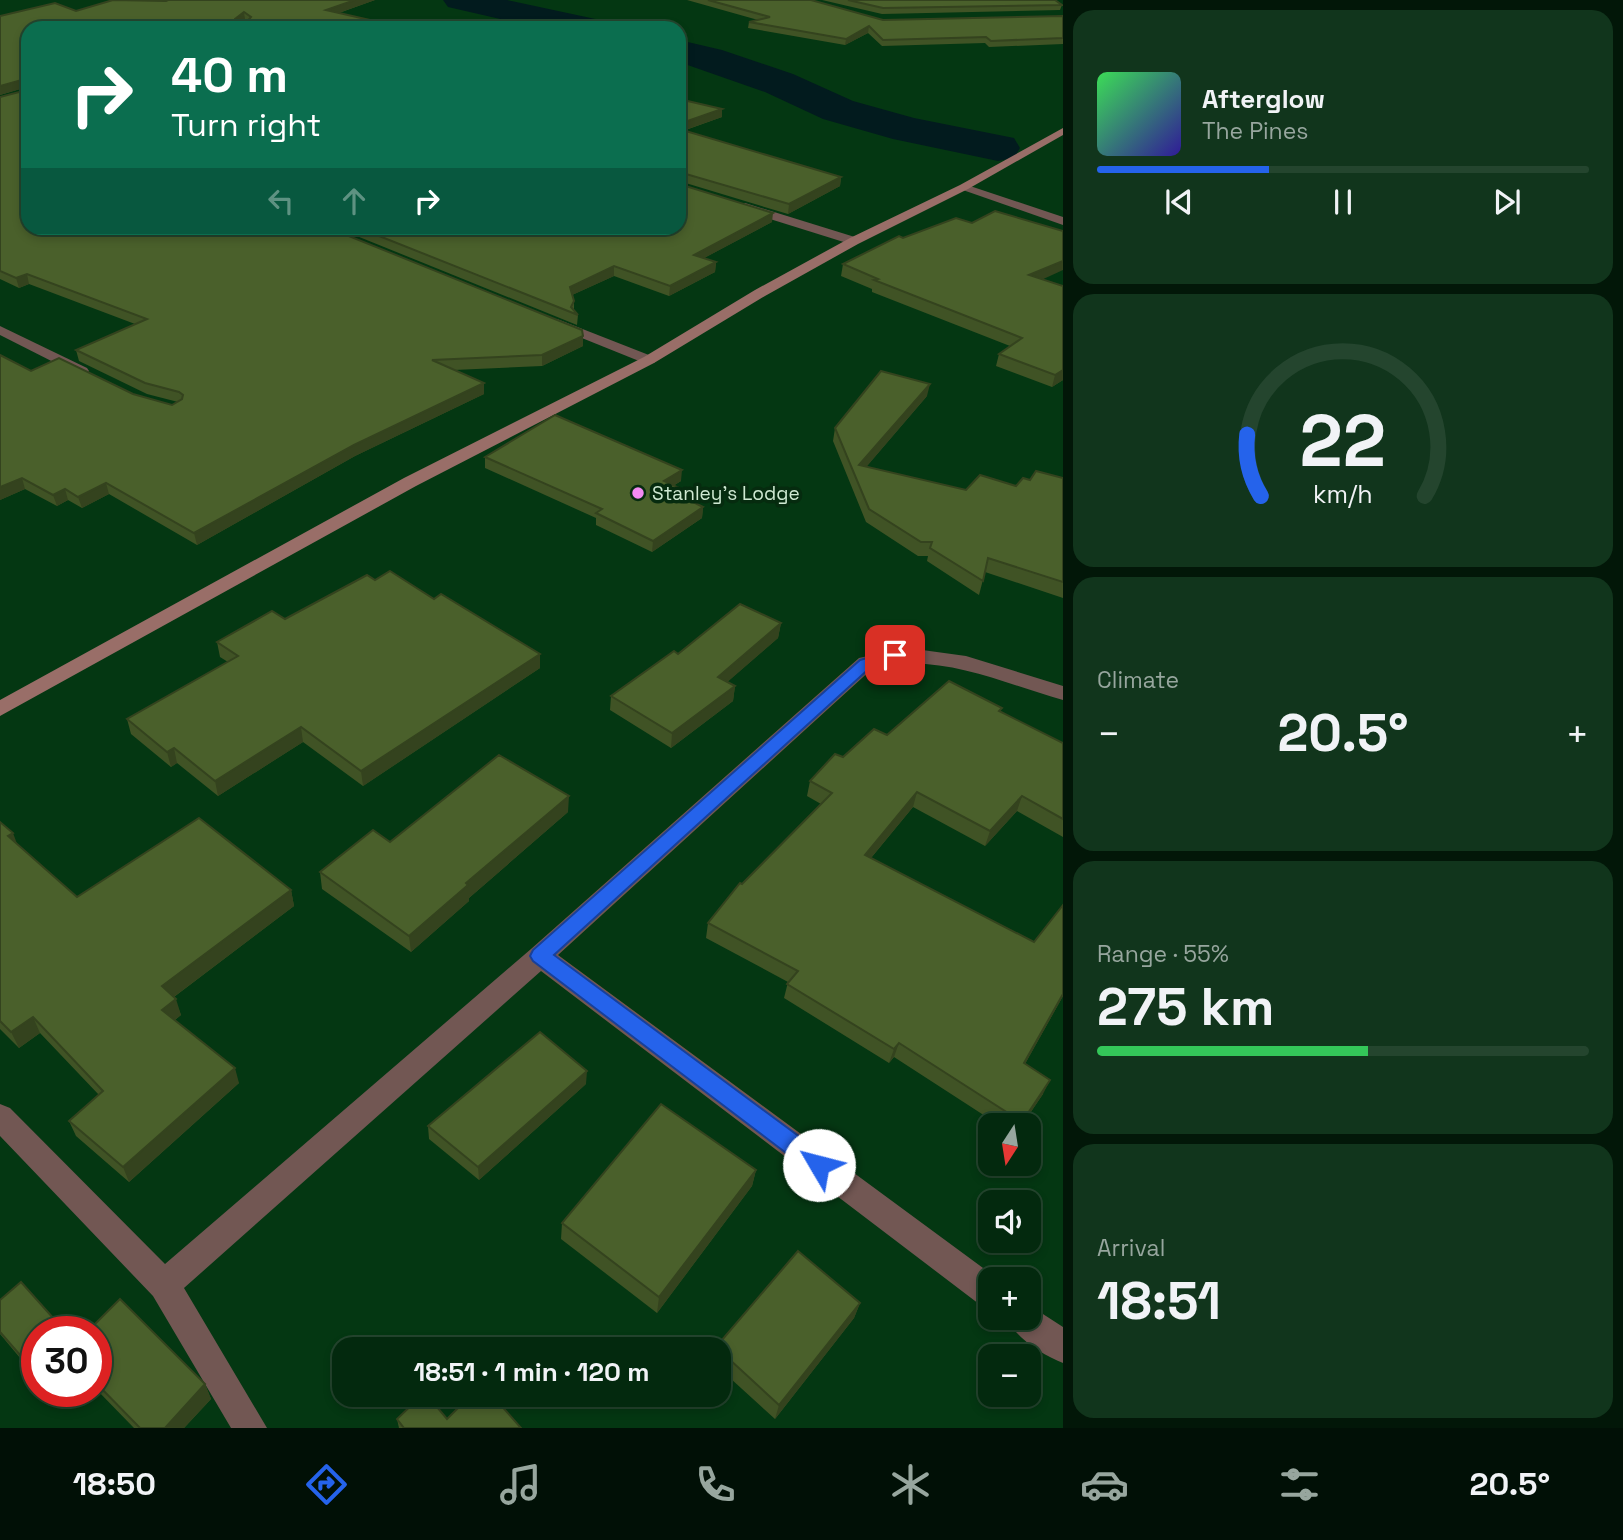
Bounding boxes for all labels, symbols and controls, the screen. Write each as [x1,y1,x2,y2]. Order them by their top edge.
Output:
text: 40 m [171,44,288,106]
icon: right [56,49,147,140]
text: Afterglow [1202,82,1325,116]
text: Turn right [171,105,321,145]
text: The Pines [1202,116,1308,146]
icon: left [262,182,300,220]
icon: ahead [335,182,373,220]
icon: right [408,182,446,220]
icon: previous [1160,183,1198,221]
icon: pause [1324,183,1362,221]
icon: next [1488,183,1526,221]
text: 22 [1300,395,1386,488]
text: km/h [1313,478,1373,510]
place label: Stanley's Lodge [652,481,800,506]
marker: Stanley's Lodge [630,485,646,501]
pin [865,625,925,685]
icon: arrive [876,636,914,674]
text: Climate [1097,665,1179,695]
text: 20.5° [1277,700,1409,766]
text: − [1097,710,1121,758]
text: + [1565,710,1589,758]
text: Range · 55% [1097,939,1229,969]
text: 275 km [1097,974,1274,1040]
north arrow [978,1113,1041,1176]
map controls [978,1113,1041,1407]
position arrow [782,1128,856,1202]
button: sound [978,1190,1041,1253]
text: Arrival [1097,1233,1165,1263]
button: + [978,1267,1041,1330]
text: 18:51 [1097,1268,1221,1334]
speed limit sign: 30 [21,1316,112,1407]
button: − [978,1344,1041,1407]
text: 18:51 · 1 min · 120 m [413,1355,650,1389]
icon: directions [302,1460,351,1509]
icon: music [496,1460,545,1509]
icon: phone [691,1460,740,1509]
icon: climate [886,1460,935,1509]
icon: car [1080,1460,1129,1509]
icon: filters [1275,1460,1324,1509]
text: 18:50 [73,1464,156,1504]
text: 20.5° [1469,1464,1550,1504]

